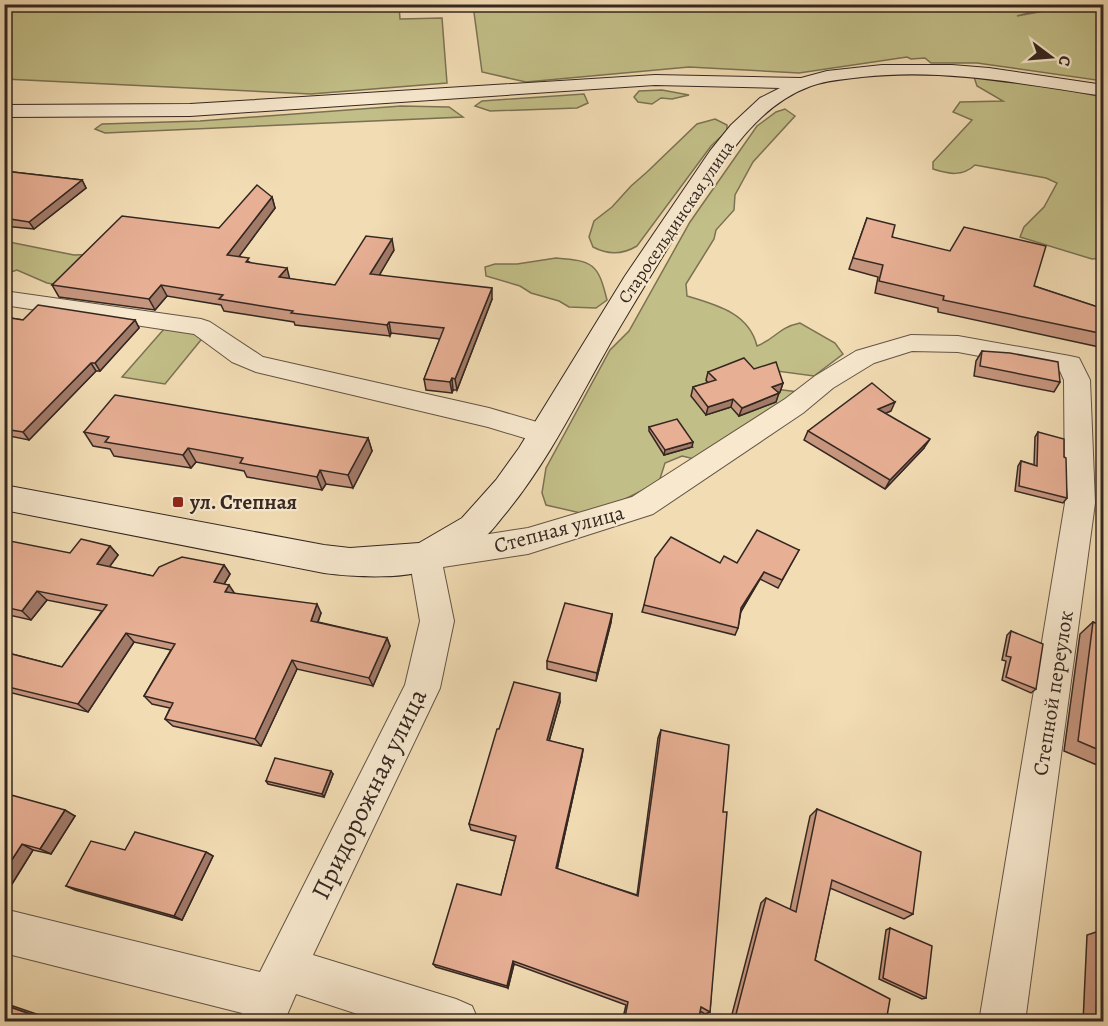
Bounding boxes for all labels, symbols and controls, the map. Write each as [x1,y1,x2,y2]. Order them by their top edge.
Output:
north arrow [1021,27,1081,87]
text: С [1052,53,1076,69]
street label: Старосельдинская улица [612,135,740,308]
place label: ул. Степная [189,488,297,516]
marker: ул. Степная [171,495,185,509]
street label: Степная улица [491,498,628,560]
street label: Степной переулок [1026,608,1080,778]
street label: Придорожная улица [303,683,435,905]

